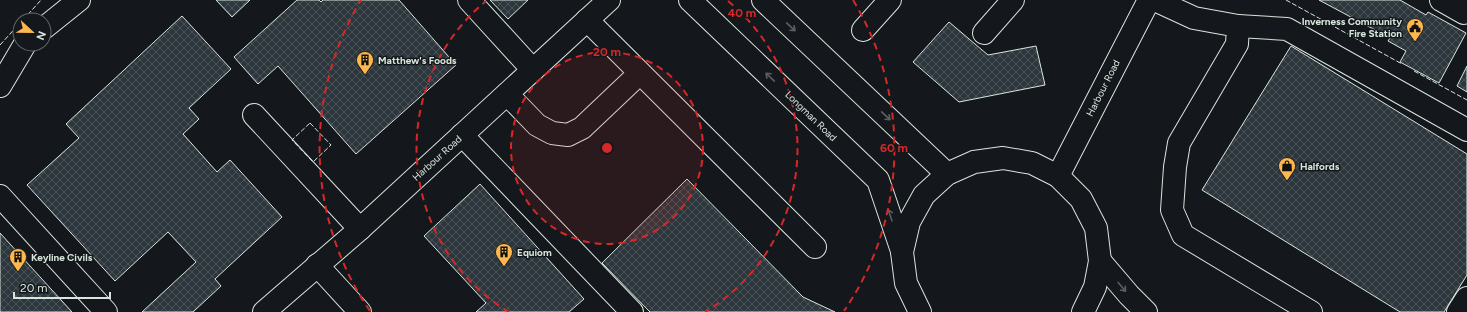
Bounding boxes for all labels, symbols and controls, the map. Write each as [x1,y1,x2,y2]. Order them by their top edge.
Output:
text: 40 m [728,6,756,20]
north arrow [12,12,52,52]
place label: Inverness Community Fire Station [1302,15,1402,40]
public building icon: Inverness Community Fire Station [1405,17,1425,42]
one-way arrow [786,22,796,32]
text: N [33,29,48,42]
text: 20 m [593,45,621,59]
building icon: Matthew's Foods [355,50,375,75]
place label: Matthew's Foods [378,54,457,67]
street label: Harbour Road [1083,57,1123,119]
one-way arrow [765,72,775,82]
street label: Longman Road [782,88,840,144]
one-way arrow [881,111,891,121]
street label: Harbour Road [410,132,465,184]
centre of rings [600,141,614,155]
text: 60 m [880,141,908,155]
shop icon: Halfords [1277,156,1297,181]
place label: Halfords [1300,160,1340,173]
one-way arrow [886,209,893,222]
building icon: Equiom [494,242,514,267]
place label: Equiom [517,246,552,259]
building icon: Keyline Civils [8,247,28,272]
place label: Keyline Civils [31,251,93,264]
scale bar [14,274,110,300]
text: 20 m [20,281,48,295]
one-way arrow [1117,282,1126,293]

